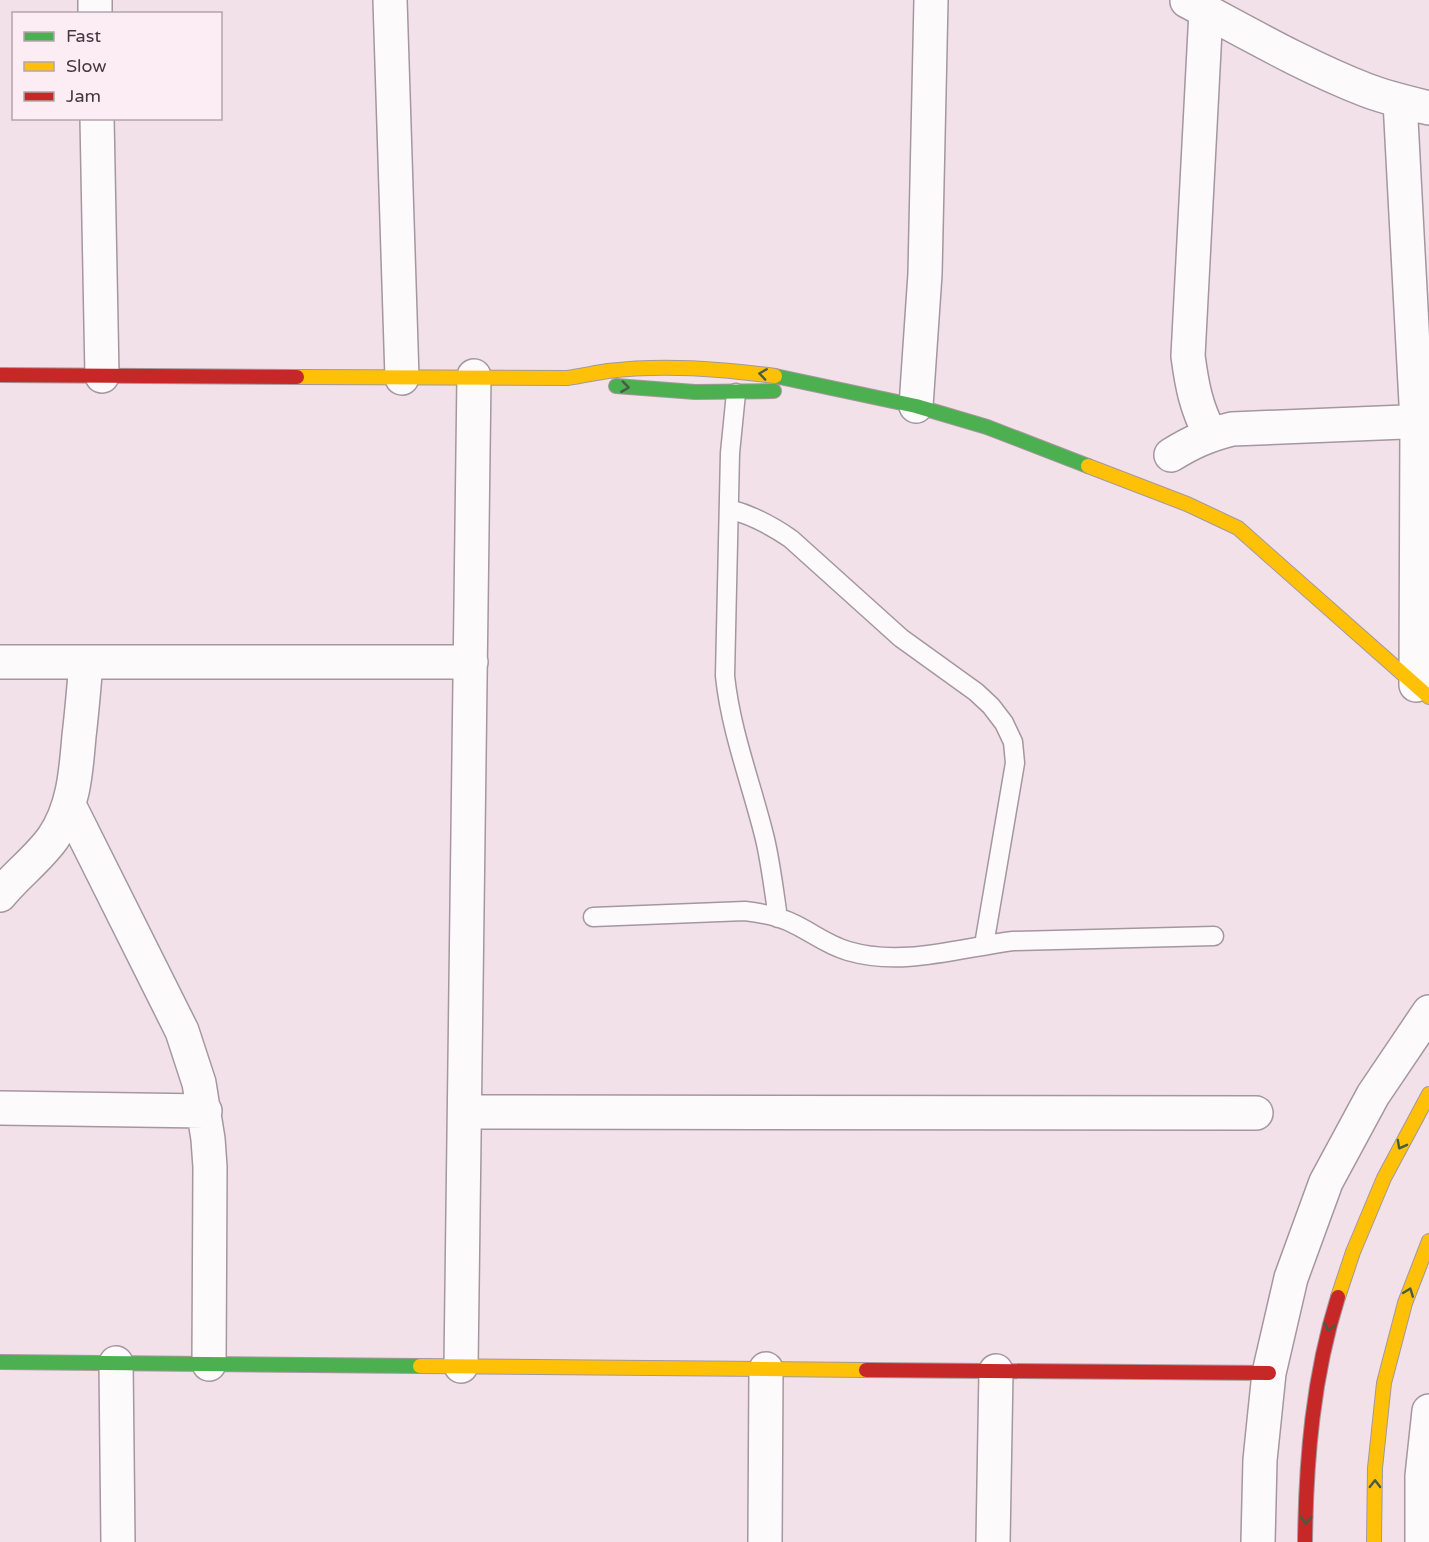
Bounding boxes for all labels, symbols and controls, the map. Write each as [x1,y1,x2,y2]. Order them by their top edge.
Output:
legend [12,12,222,120]
text: Fast [66,25,101,47]
text: Slow [66,55,107,77]
text: Jam [66,85,101,107]
one-way arrow [758,369,768,381]
one-way arrow [620,380,629,393]
one-way arrow [1397,1139,1408,1150]
one-way arrow [1402,1288,1414,1299]
one-way arrow [1324,1321,1337,1331]
one-way arrow [1369,1479,1381,1488]
one-way arrow [1300,1515,1312,1524]

